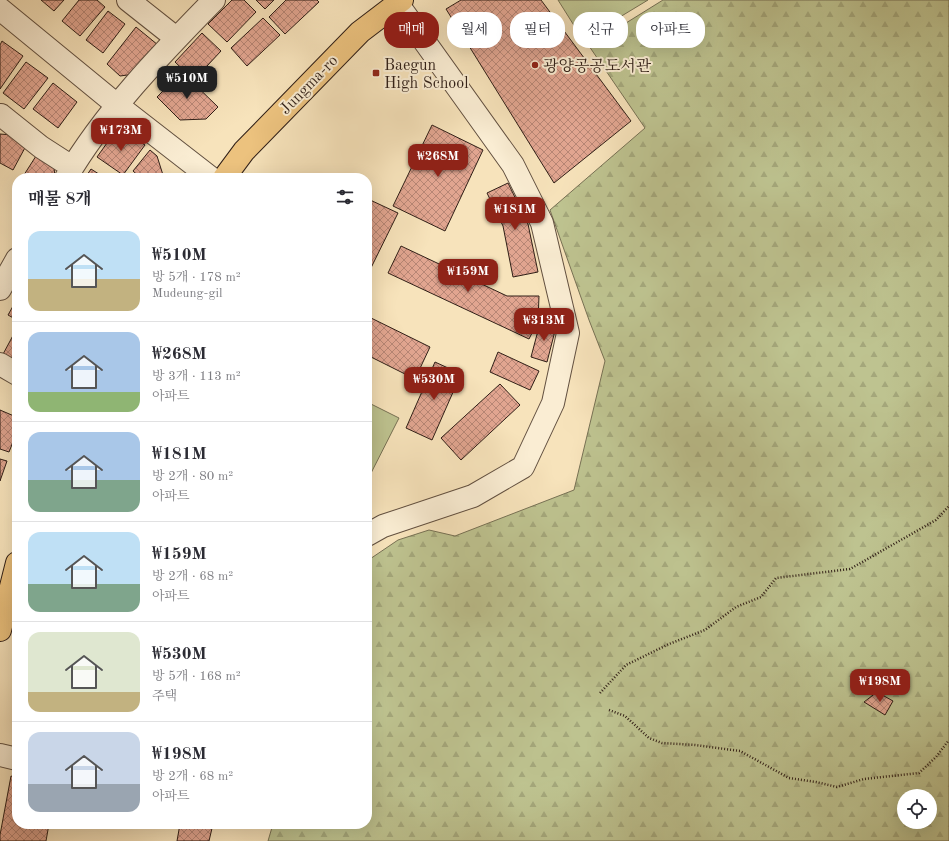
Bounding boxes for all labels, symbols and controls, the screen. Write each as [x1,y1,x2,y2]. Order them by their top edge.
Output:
chip: 매매 [384,12,439,48]
chip: 월세 [447,12,502,48]
chip: 필터 [510,12,565,48]
chip: 신규 [573,12,628,48]
chip: 아파트 [636,12,705,48]
street label: Jungma-ro [277,53,341,118]
place label: Baegun High School [384,58,469,92]
place label: 광양공공도서관 [543,58,652,75]
marker: 광양공공도서관 [530,60,540,70]
pin: ₩510M [159,66,215,100]
marker: Baegun High School [371,68,381,78]
text: ₩510M [166,72,208,85]
pin: ₩173M [93,118,149,152]
text: ₩173M [100,124,142,137]
pin: ₩268M [410,144,466,178]
text: ₩268M [417,150,459,163]
icon: filters [334,186,356,208]
text: 매물 8개 [28,191,92,208]
pin: ₩181M [487,197,543,231]
text: ₩181M [494,203,536,216]
icon: home [60,247,108,295]
text: ₩510M [152,247,207,264]
pin: ₩159M [440,259,496,293]
text: ₩159M [447,265,489,278]
text: 방 5개 · 178 m² [152,271,241,284]
text: Mudeung-gil [152,287,222,300]
pin: ₩313M [516,308,572,342]
text: ₩313M [523,314,565,327]
text: ₩268M [152,346,207,363]
icon: home [60,348,108,396]
pin: ₩530M [406,367,462,401]
text: 방 3개 · 113 m² [152,370,241,383]
text: ₩530M [413,373,455,386]
text: 아파트 [152,390,190,403]
text: ₩181M [152,446,207,463]
icon: home [60,448,108,496]
text: 방 2개 · 80 m² [152,470,233,483]
text: 아파트 [152,490,190,503]
text: ₩159M [152,546,207,563]
icon: home [60,548,108,596]
text: 방 2개 · 68 m² [152,570,233,583]
text: 아파트 [152,590,190,603]
text: ₩530M [152,646,207,663]
icon: home [60,648,108,696]
pin: ₩198M [852,669,908,703]
text: 방 5개 · 168 m² [152,670,241,683]
text: ₩198M [859,675,901,688]
text: 주택 [152,690,177,703]
text: ₩198M [152,746,207,763]
icon: home [60,748,108,796]
text: 방 2개 · 68 m² [152,770,233,783]
map controls [897,789,937,829]
button: locate [897,789,937,829]
text: 아파트 [152,790,190,803]

